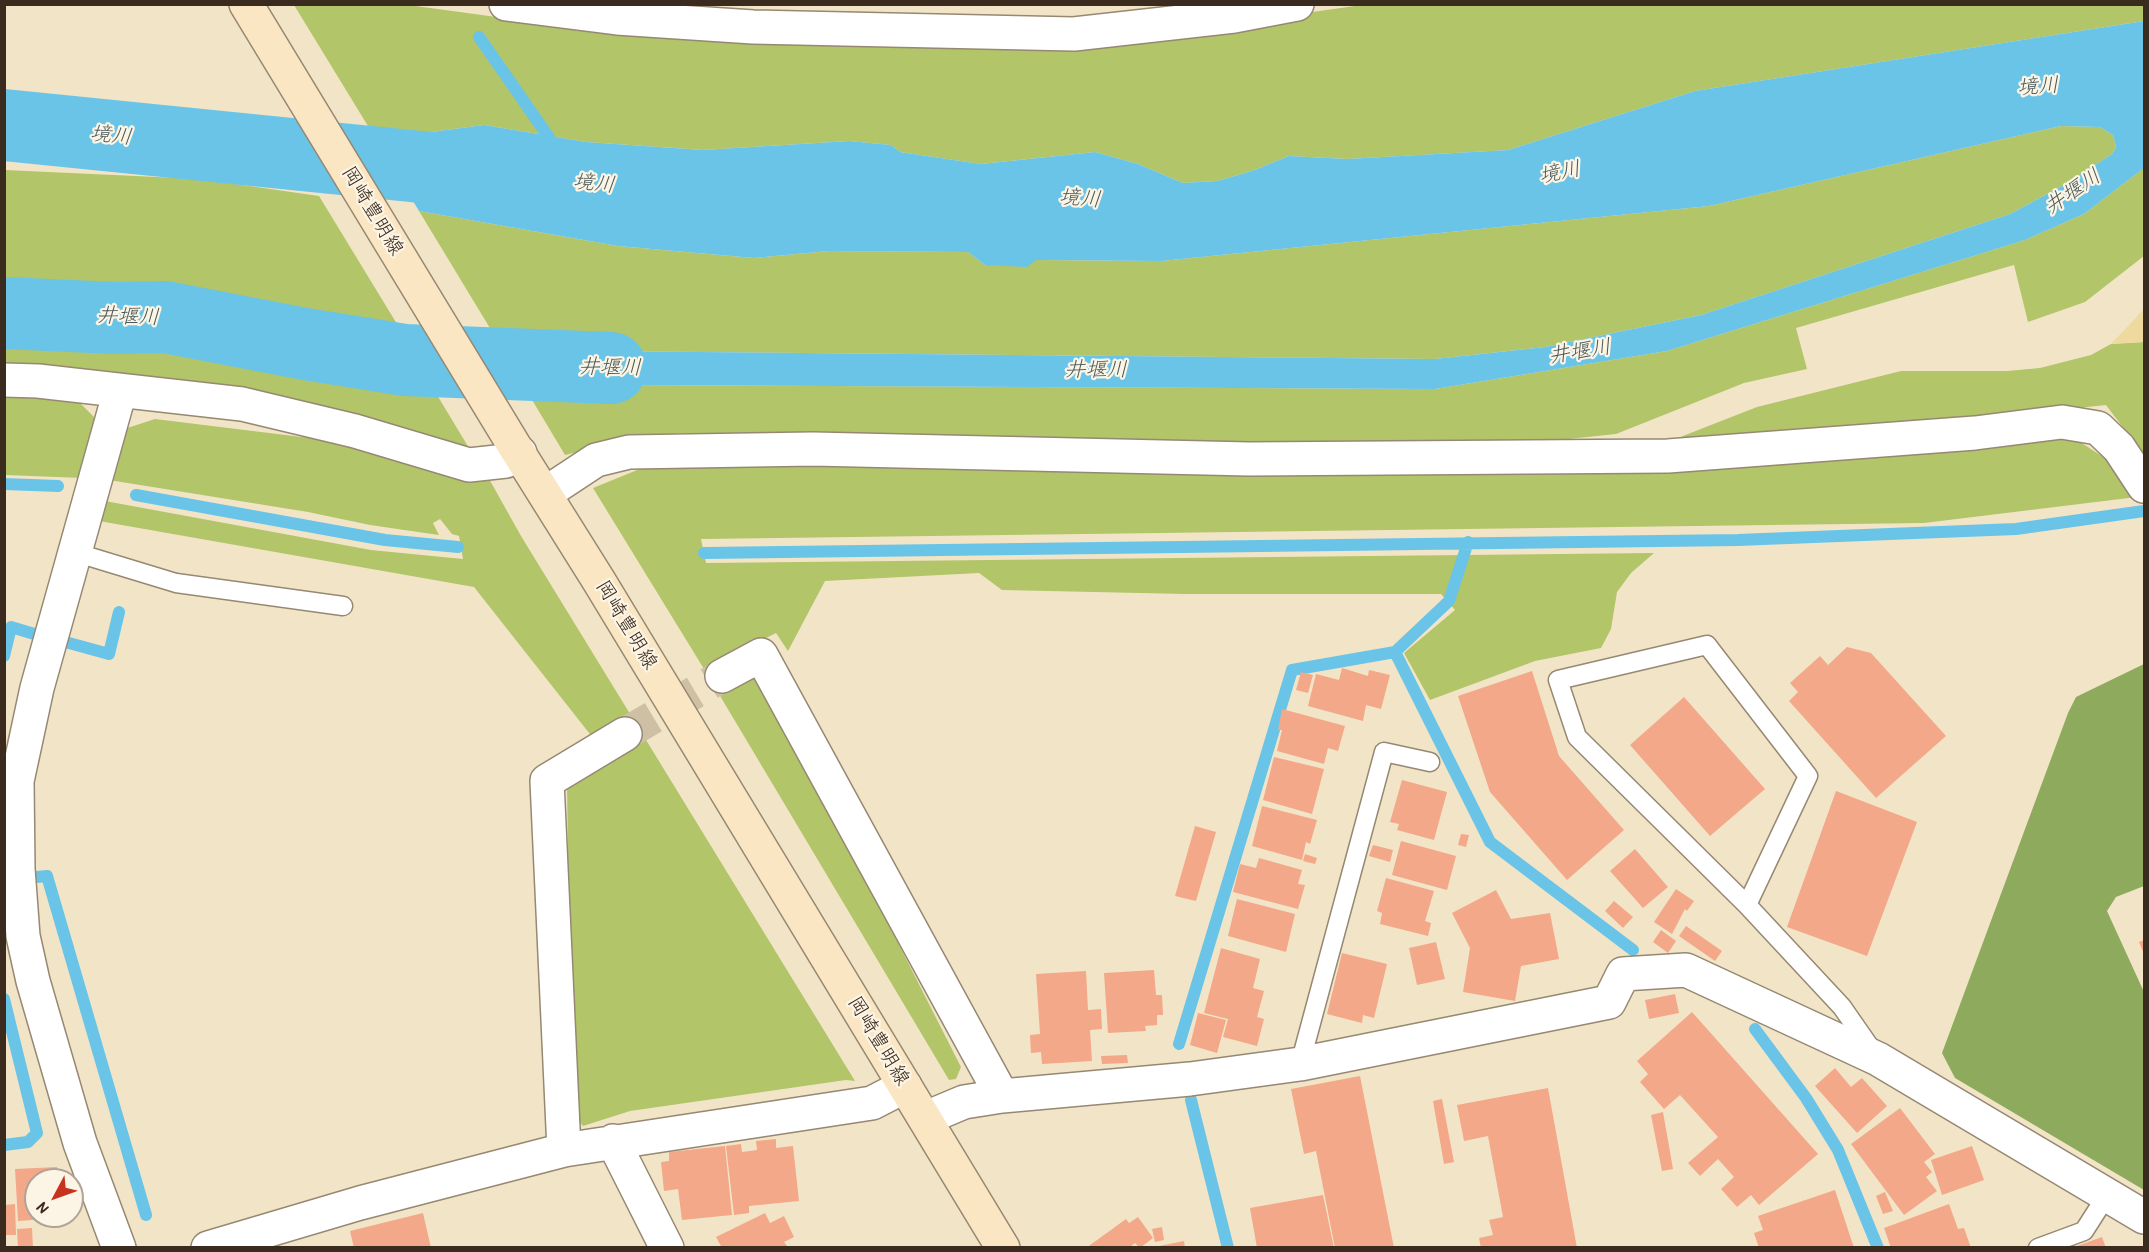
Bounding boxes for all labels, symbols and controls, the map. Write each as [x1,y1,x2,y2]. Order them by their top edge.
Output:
water label: 境川 [2016,73,2060,101]
water label: 境川 [89,121,133,151]
water label: 境川 [1537,157,1583,189]
street label: 岡崎豊明線 [336,162,408,260]
water label: 井堰川 [2040,164,2106,220]
water label: 境川 [572,169,616,199]
water label: 境川 [1058,185,1102,213]
water label: 井堰川 [96,303,160,331]
water label: 井堰川 [1547,335,1613,369]
water label: 井堰川 [578,355,642,381]
water label: 井堰川 [1065,357,1127,383]
street label: 岡崎豊明線 [590,576,662,674]
street label: 岡崎豊明線 [842,992,914,1090]
north arrow [24,1168,84,1228]
text: N [31,1198,53,1219]

